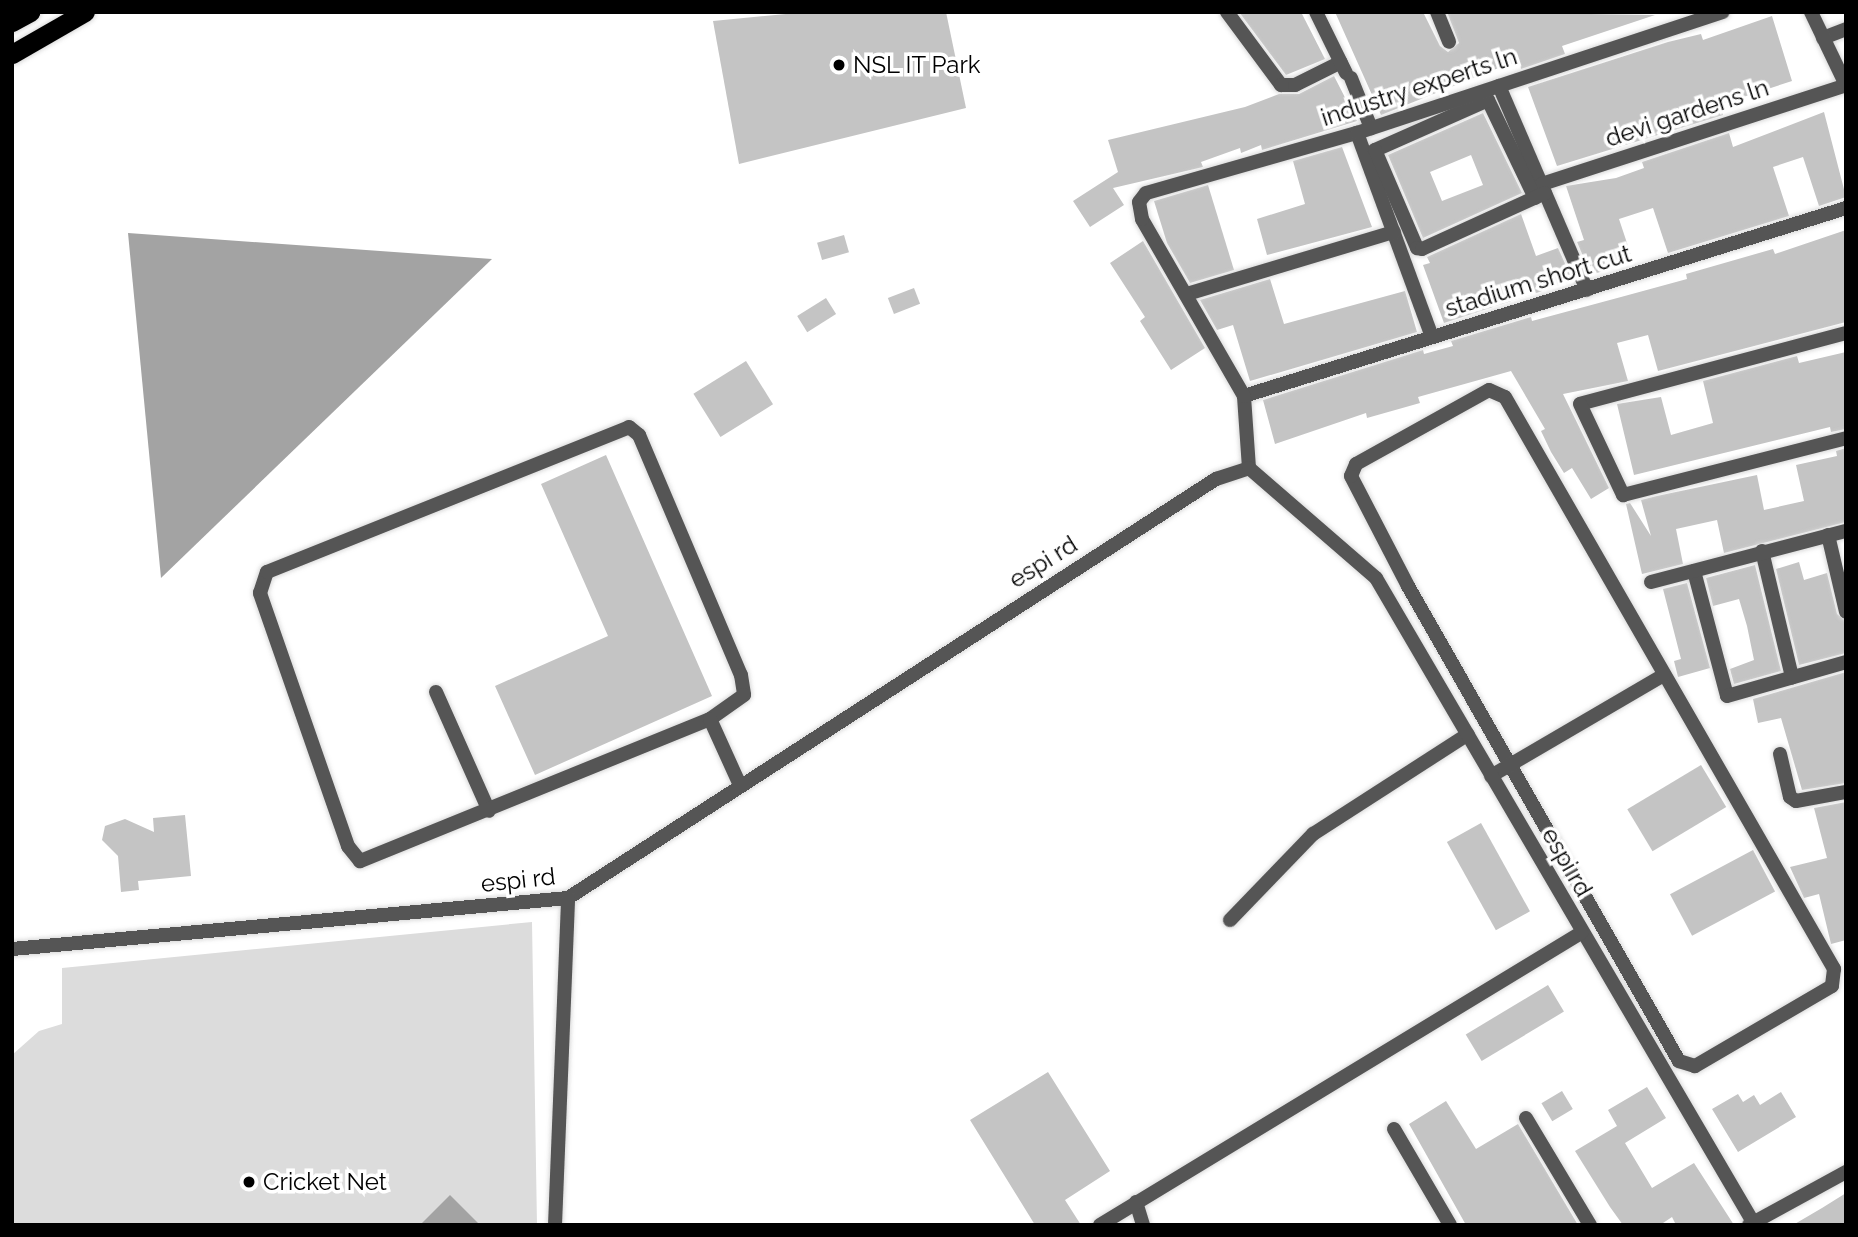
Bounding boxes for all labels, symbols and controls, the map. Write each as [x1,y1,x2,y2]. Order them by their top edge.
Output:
street label: industry experts ln [1317,42,1521,132]
place label: NSL IT Park [853,51,982,79]
marker: NSL IT Park [831,57,847,73]
street label: devi gardens ln [1602,73,1772,153]
street label: stadium short cut [1441,239,1635,323]
street label: espi rd [1004,530,1082,594]
street label: espi rd [1536,822,1598,902]
street label: espi rd [479,862,557,898]
place label: Cricket Net [263,1168,387,1196]
marker: Cricket Net [241,1174,257,1190]

